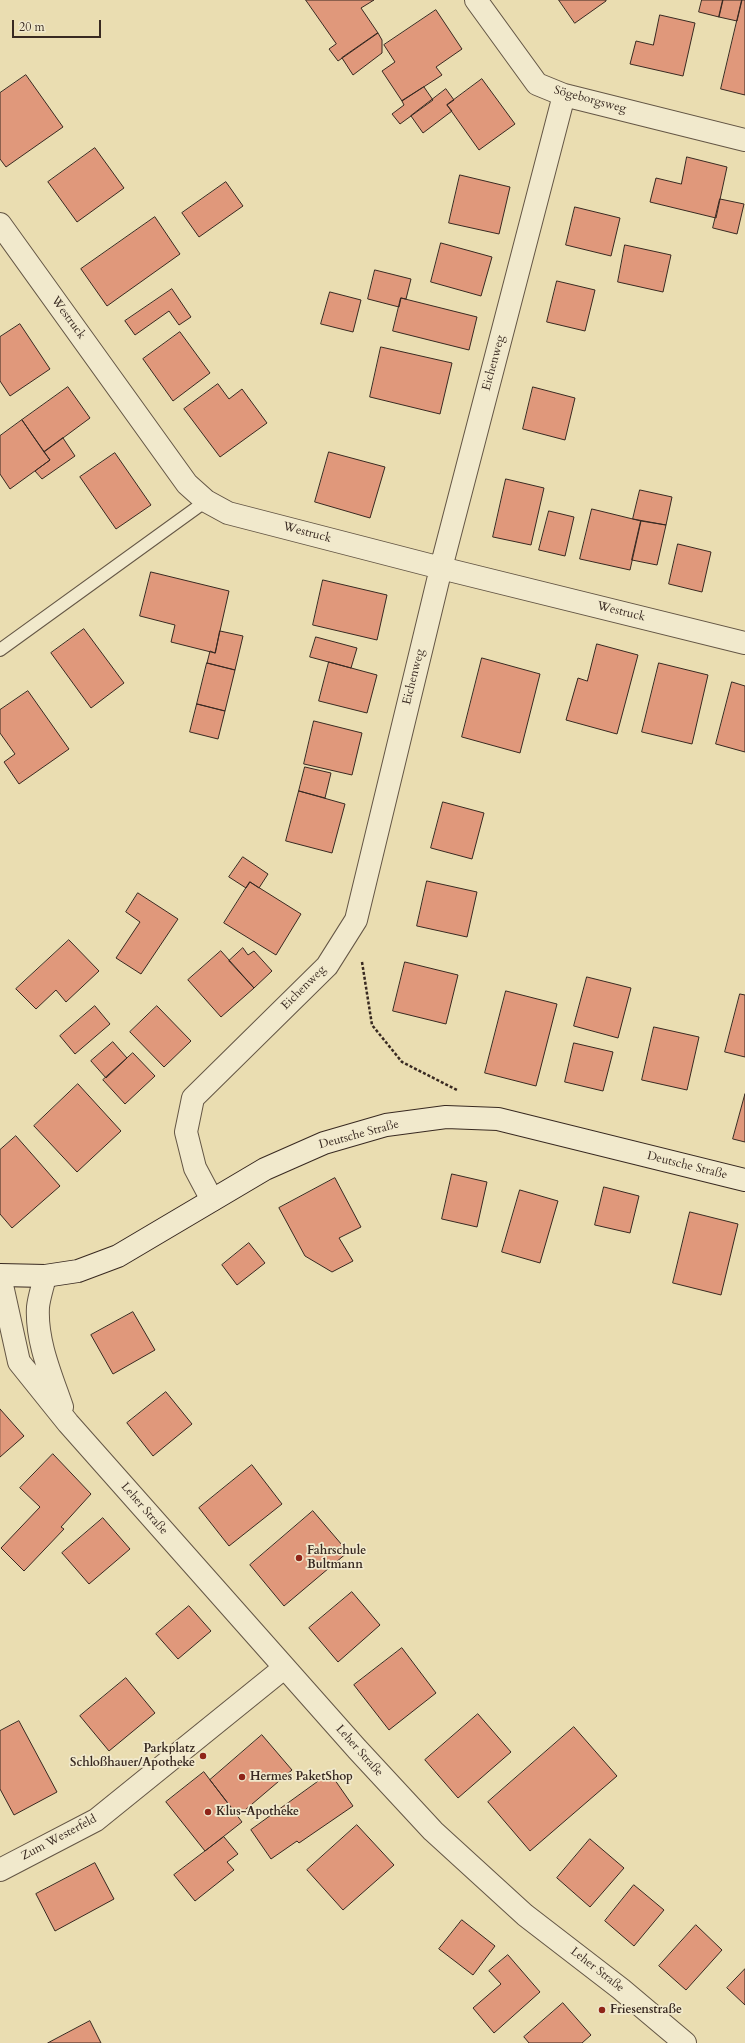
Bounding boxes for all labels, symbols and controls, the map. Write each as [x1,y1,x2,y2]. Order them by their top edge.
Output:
scale bar [14,12,103,38]
text: 20 m [19,19,45,35]
street label: Sögeborgsweg [552,83,628,117]
street label: Westruck [48,294,88,342]
street label: Eichenweg [480,334,508,392]
street label: Westruck [281,520,333,546]
street label: Westruck [595,599,647,625]
street label: Eichenweg [400,648,428,706]
street label: Eichenweg [279,963,329,1013]
street label: Deutsche Straße [317,1117,401,1153]
street label: Deutsche Straße [645,1149,729,1183]
street label: Leher Straße [117,1480,171,1538]
place label: Fahrschule Bultmann [307,1544,366,1572]
marker: Fahrschule Bultmann [294,1553,304,1563]
street label: Leher Straße [332,1722,386,1780]
place label: Parkplatz Schloßhauer/Apotheke [70,1742,195,1770]
marker: Parkplatz Schloßhauer/Apotheke [198,1751,208,1761]
place label: Hermes PaketShop [250,1770,353,1784]
marker: Hermes PaketShop [237,1772,247,1782]
place label: Klus-Apotheke [216,1805,299,1819]
marker: Klus-Apotheke [203,1807,213,1817]
street label: Zum Westerfeld [19,1812,99,1864]
street label: Leher Straße [567,1945,627,1995]
place label: Friesenstraße [610,2003,682,2017]
marker: Friesenstraße [597,2005,607,2015]

